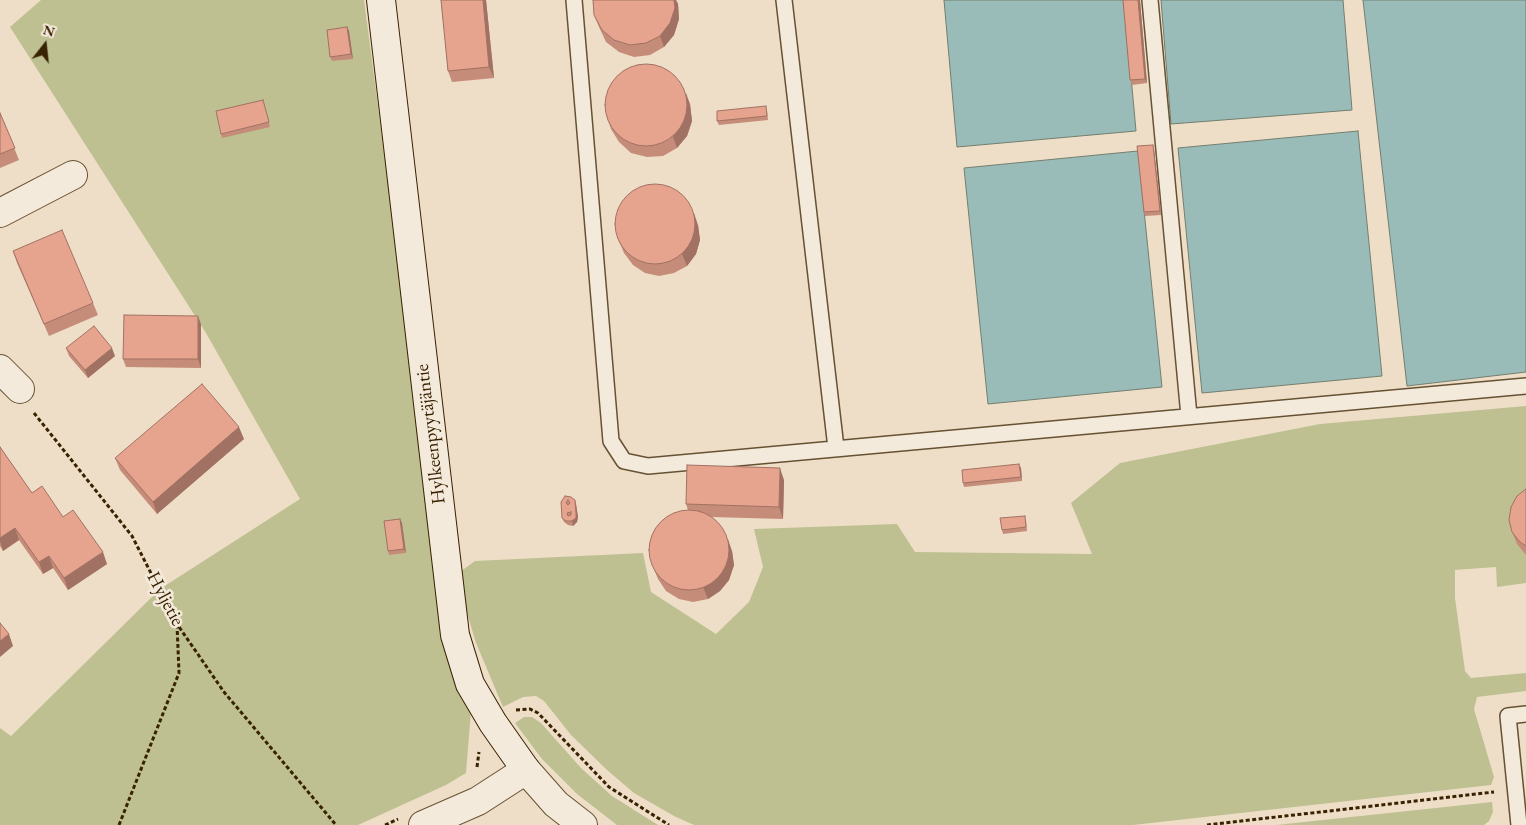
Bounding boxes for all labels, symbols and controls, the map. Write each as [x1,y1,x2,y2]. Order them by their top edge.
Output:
north arrow [20,20,70,70]
text: N [41,20,57,41]
street label: Hylkeenpyytäjäntie [411,363,451,505]
street label: Hyljetie [141,568,189,630]

